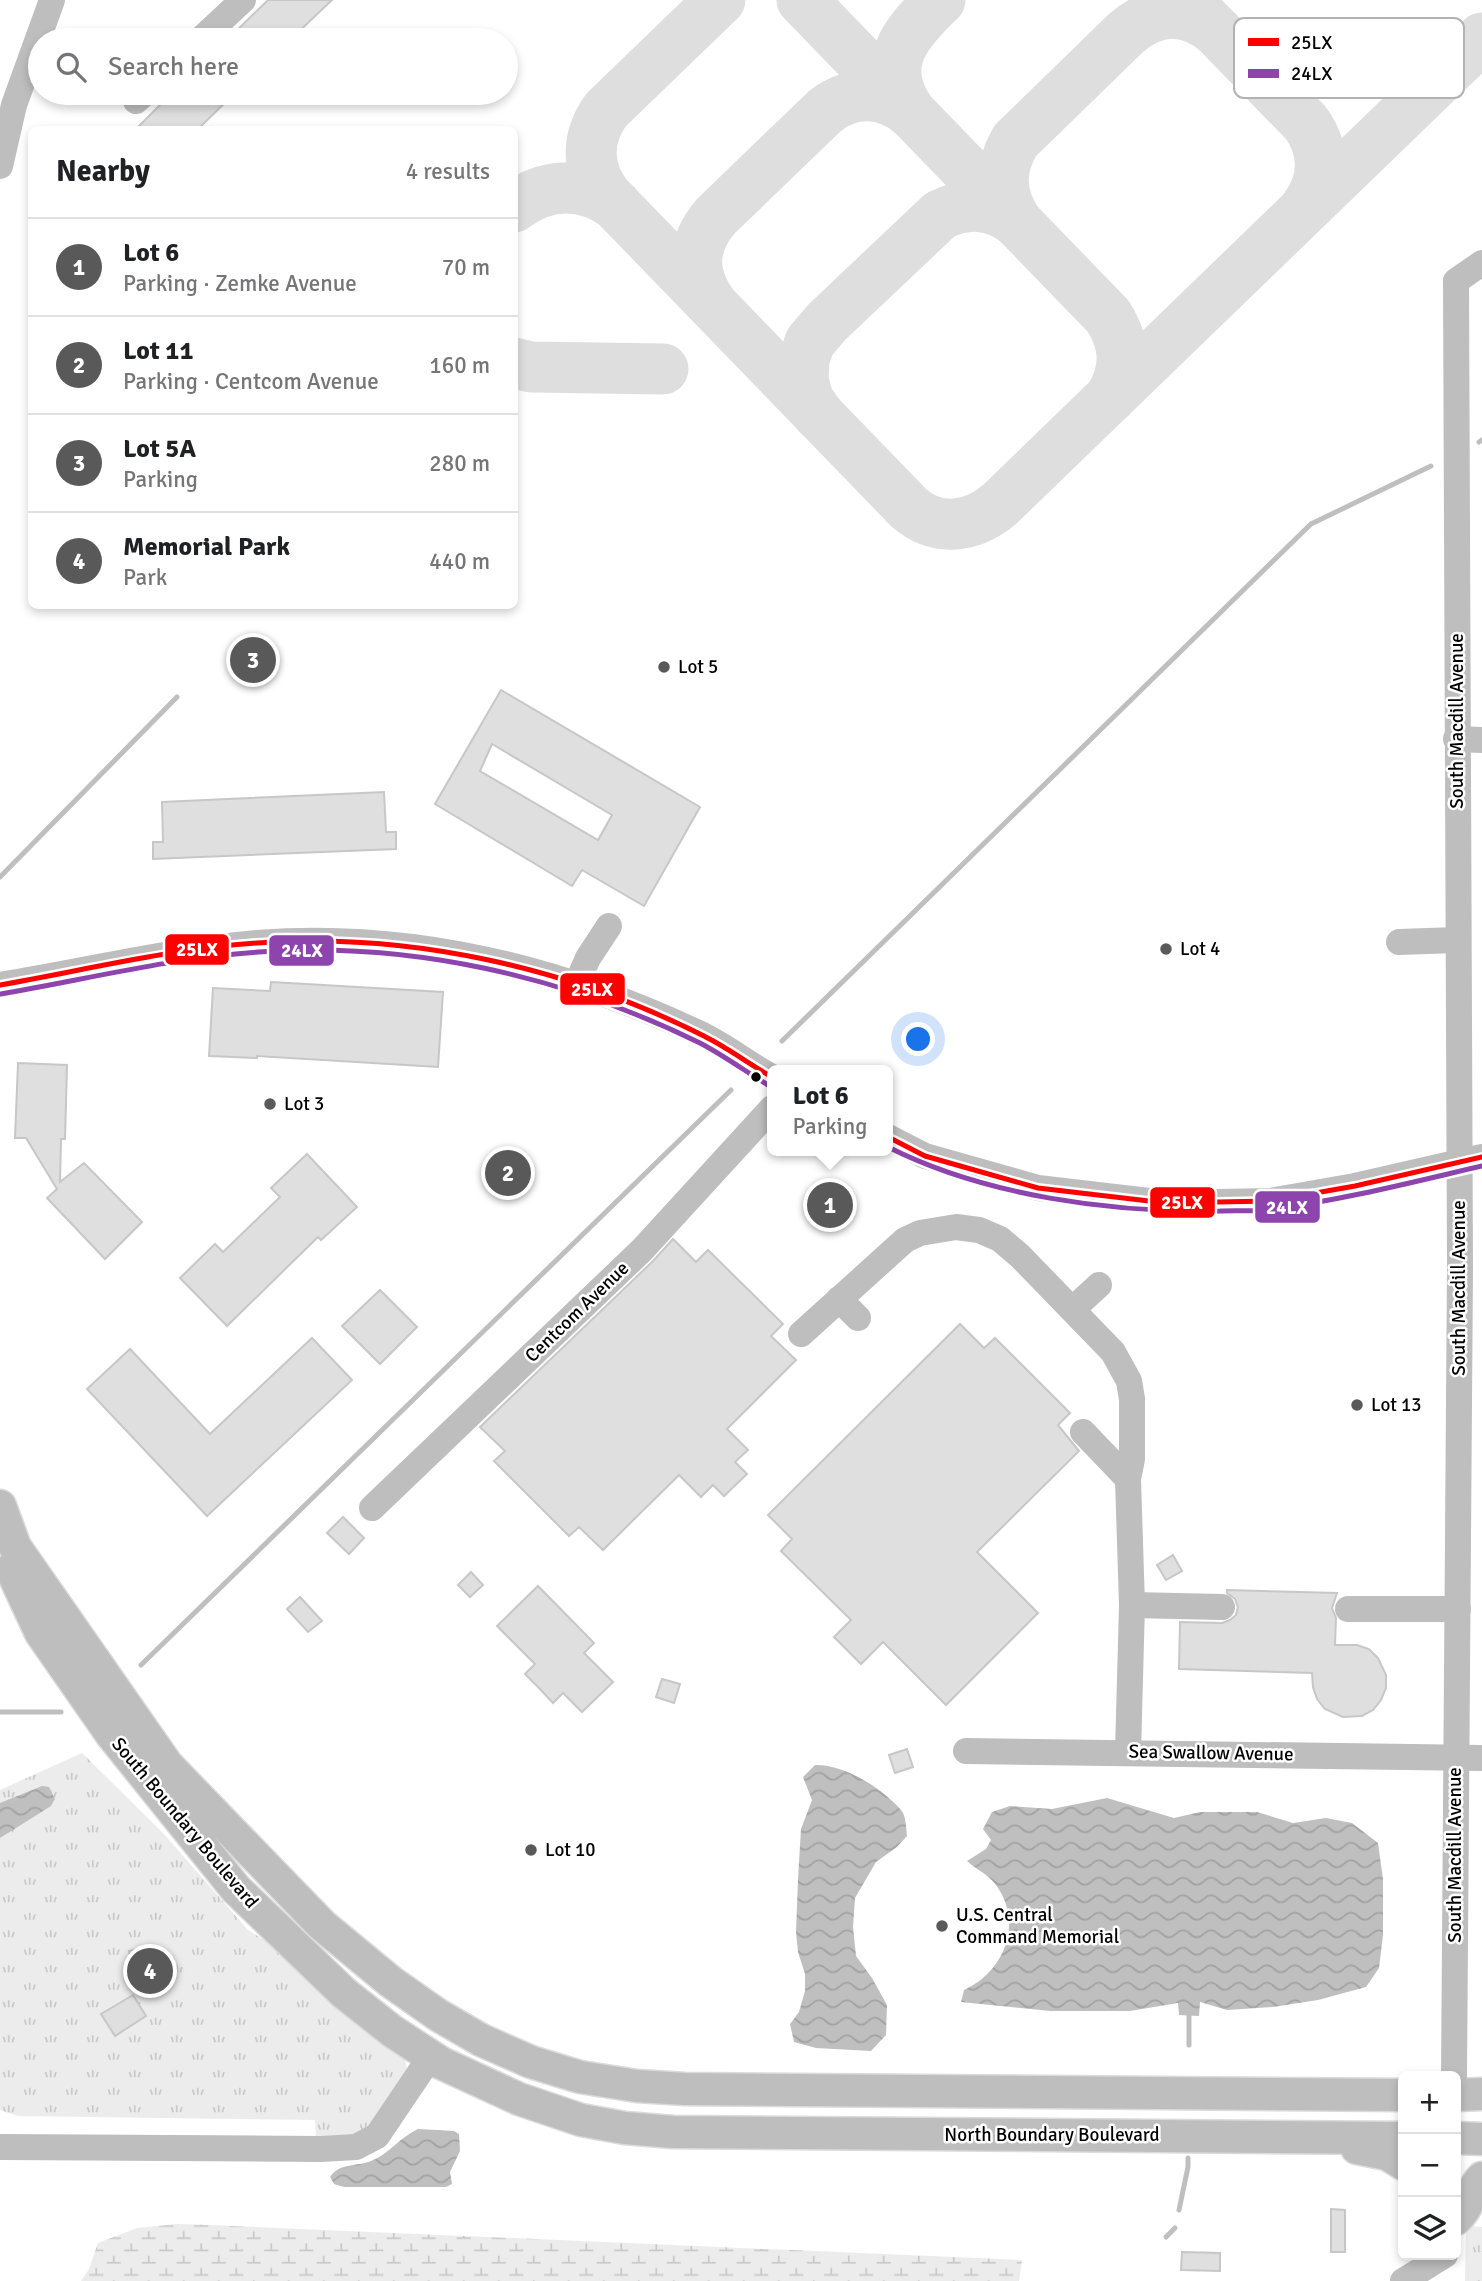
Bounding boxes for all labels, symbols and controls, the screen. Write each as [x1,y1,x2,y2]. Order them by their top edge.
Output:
legend [1234,18,1464,98]
search box [28,28,518,105]
text: 25LX [1291,31,1332,55]
icon: search [52,48,90,86]
text: Search here [108,51,239,83]
text: 24LX [1291,62,1332,86]
text: Nearby [56,153,150,190]
text: 4 results [406,157,490,186]
text: Lot 6 [123,237,179,269]
text: 1 [73,253,85,282]
text: 70 m [442,253,490,282]
text: Parking · Zemke Avenue [123,269,357,298]
text: Lot 11 [123,335,193,367]
text: 2 [73,351,85,380]
text: 160 m [429,351,490,380]
text: Parking · Centcom Avenue [123,367,379,396]
text: Lot 5A [123,433,196,465]
text: 3 [73,449,85,478]
text: 280 m [429,449,490,478]
text: Parking [123,465,198,494]
text: Memorial Park [123,531,290,563]
text: 4 [73,547,85,576]
text: 440 m [429,547,490,576]
text: Park [123,563,167,592]
street label: South Macdill Avenue [1445,633,1469,809]
pin: 3 [230,634,276,686]
place label: Lot 5 [678,655,718,679]
marker: Lot 5 [656,659,672,675]
line badge: 25LX [164,933,230,966]
line badge: 24LX [268,934,335,967]
place label: Lot 4 [1180,937,1220,961]
text: 25LX [176,938,218,962]
text: 24LX [281,939,323,963]
marker: Lot 4 [1158,941,1174,957]
line badge: 25LX [559,972,626,1006]
text: 25LX [571,978,613,1002]
your location [901,1022,935,1056]
popup [767,1065,893,1156]
unlabelled marker [749,1070,763,1084]
text: Lot 6 [793,1080,849,1112]
place label: Lot 3 [284,1092,324,1116]
marker: Lot 3 [262,1096,278,1112]
text: Parking [793,1112,867,1141]
pin: 2 [485,1147,531,1199]
pin: 1 [807,1179,853,1231]
line badge: 25LX [1149,1186,1216,1219]
line badge: 24LX [1254,1190,1321,1224]
text: 25LX [1161,1191,1203,1215]
text: 24LX [1266,1196,1308,1220]
street label: South Macdill Avenue [1447,1200,1471,1376]
street label: Centcom Avenue [520,1256,634,1368]
place label: Lot 13 [1371,1393,1422,1417]
marker: Lot 13 [1349,1397,1365,1413]
street label: South Boundary Boulevard [106,1733,264,1913]
street label: Sea Swallow Avenue [1128,1740,1294,1766]
street label: South Macdill Avenue [1443,1767,1467,1943]
place label: Lot 10 [545,1838,596,1862]
marker: Lot 10 [523,1842,539,1858]
place label: U.S. Central Command Memorial [956,1903,1119,1949]
marker: U.S. Central Command Memorial [934,1918,950,1934]
pin: 4 [127,1945,173,1997]
map controls [1398,2071,1461,2260]
button: + [1398,2071,1461,2134]
street label: North Boundary Boulevard [944,2123,1160,2147]
button: − [1398,2134,1461,2197]
button: layers [1398,2197,1461,2260]

